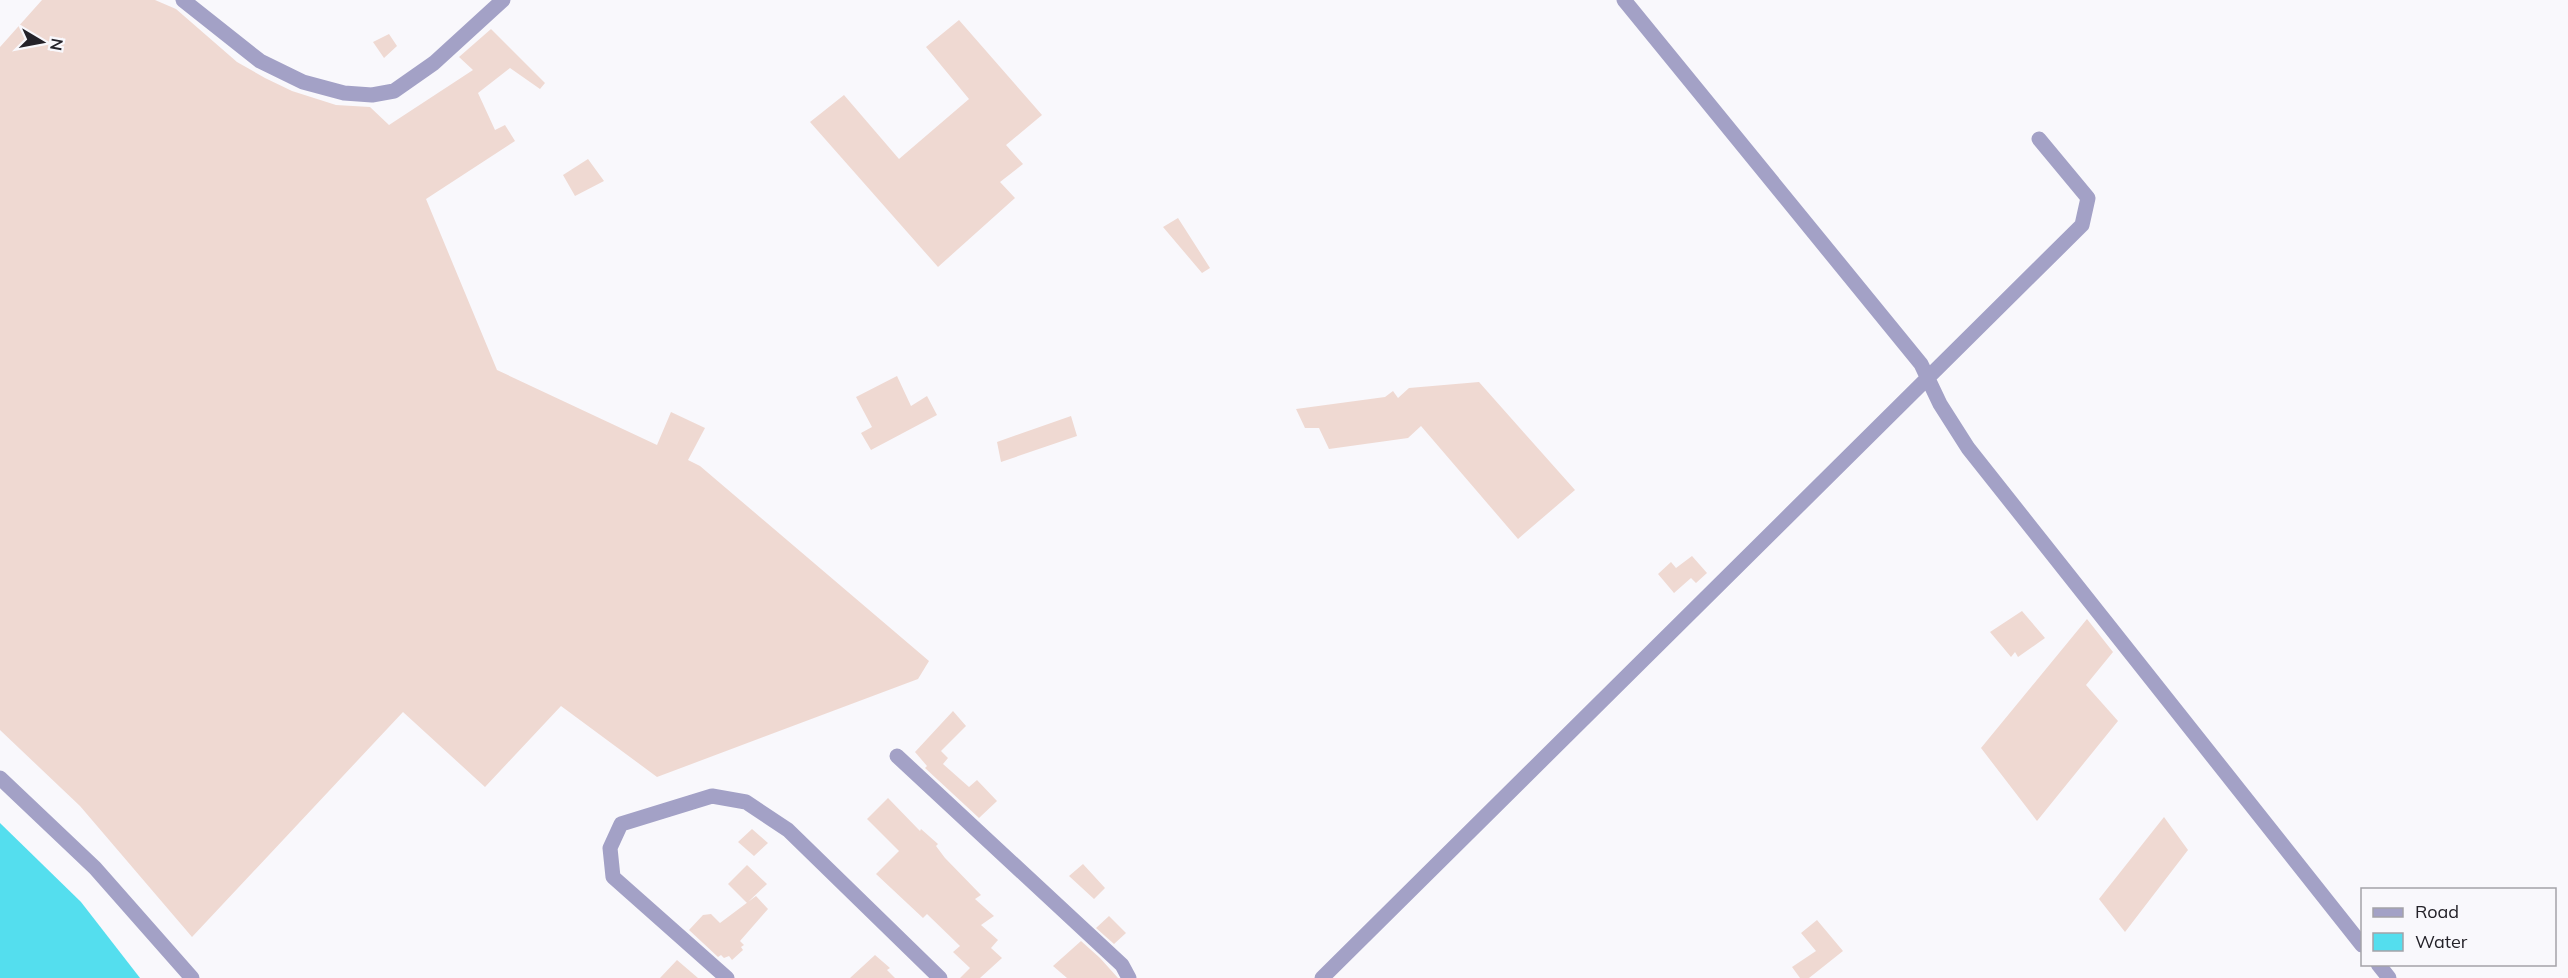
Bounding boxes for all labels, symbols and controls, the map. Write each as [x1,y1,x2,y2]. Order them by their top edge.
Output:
north arrow [12,12,72,72]
text: N [46,37,68,52]
legend [2361,888,2556,966]
text: Road [2415,900,2459,923]
text: Water [2415,930,2468,953]

